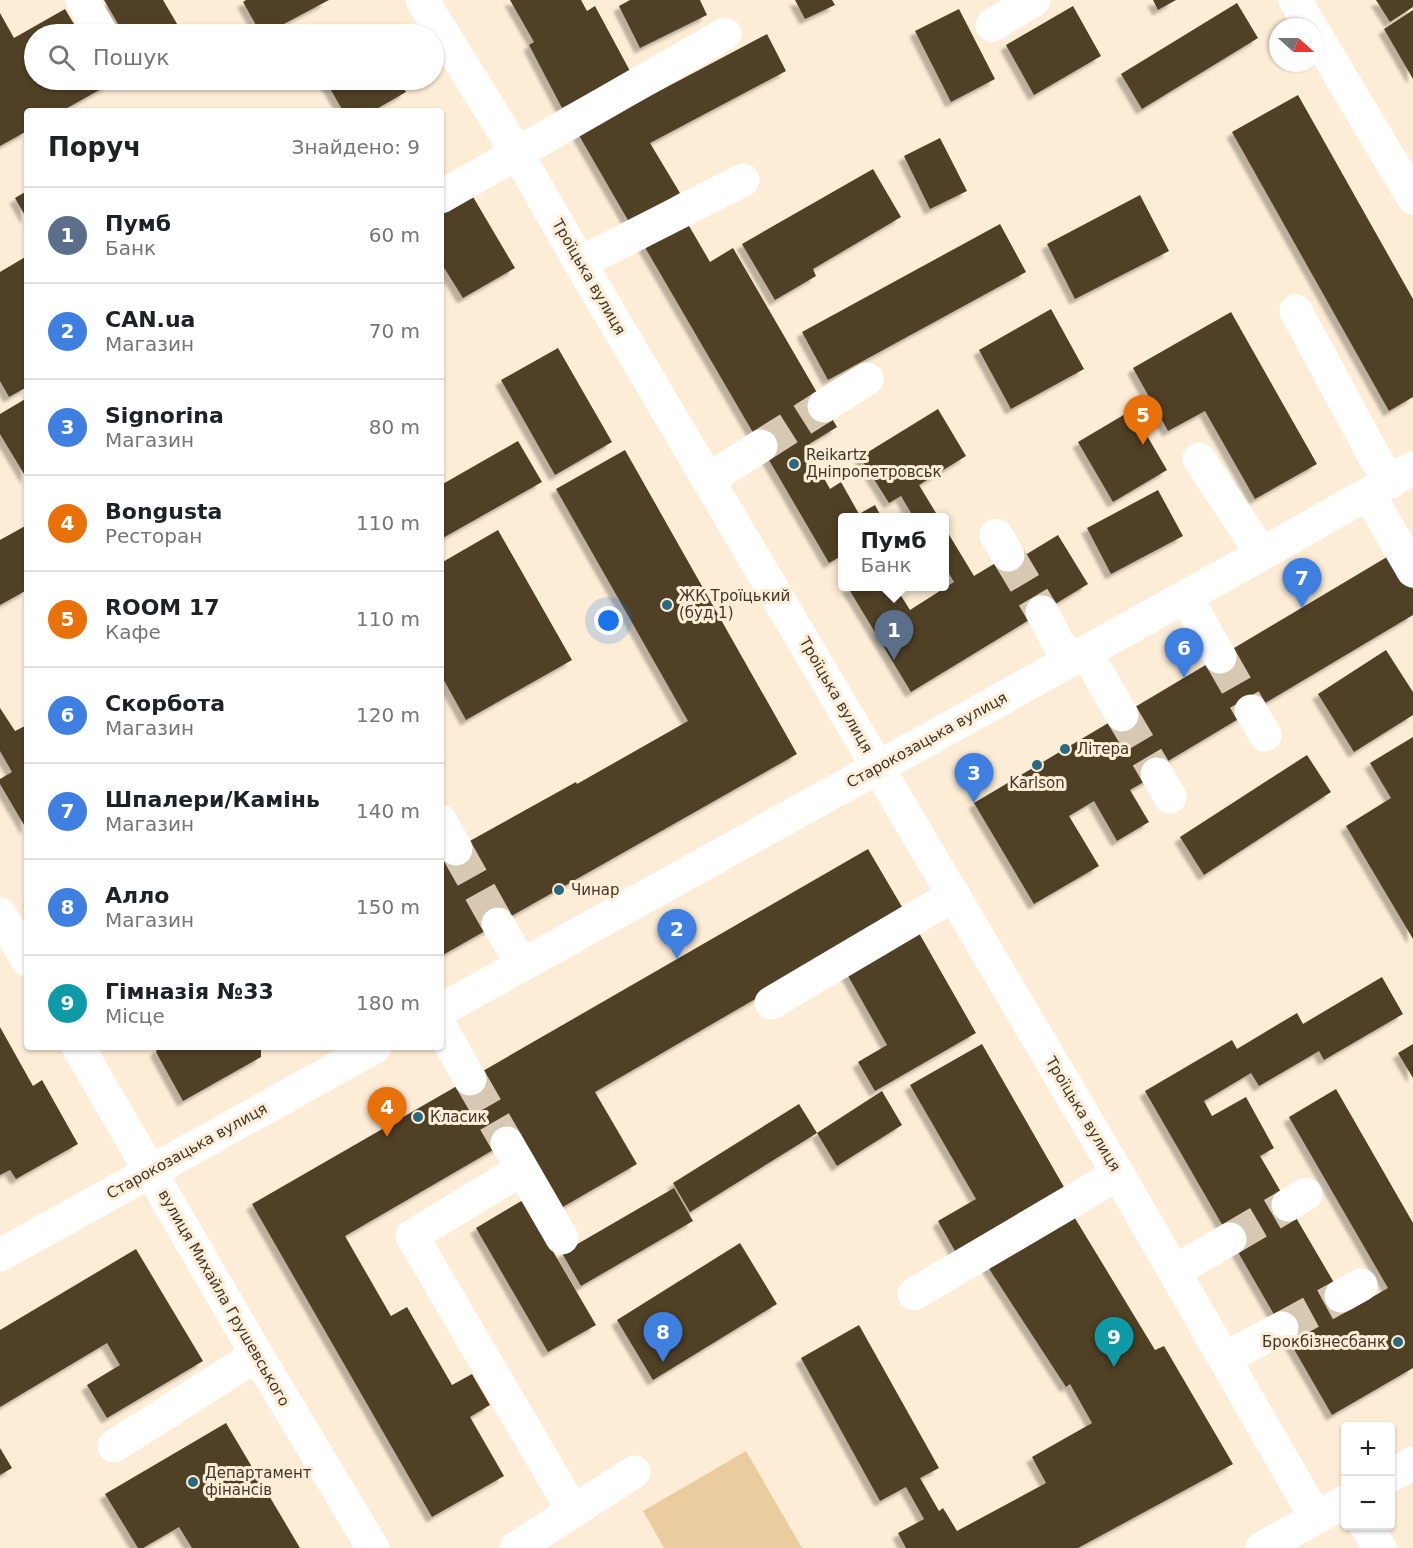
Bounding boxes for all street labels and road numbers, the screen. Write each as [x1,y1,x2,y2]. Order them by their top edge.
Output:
street label: Троїцька вулиця [548,215,629,338]
street label: Троїцька вулиця [795,633,876,756]
street label: Старокозацька вулиця [844,688,1010,792]
street label: Троїцька вулиця [1041,1053,1124,1175]
street label: Старокозацька вулиця [104,1099,270,1203]
street label: вулиця Михайла Грушевського [154,1187,294,1409]

